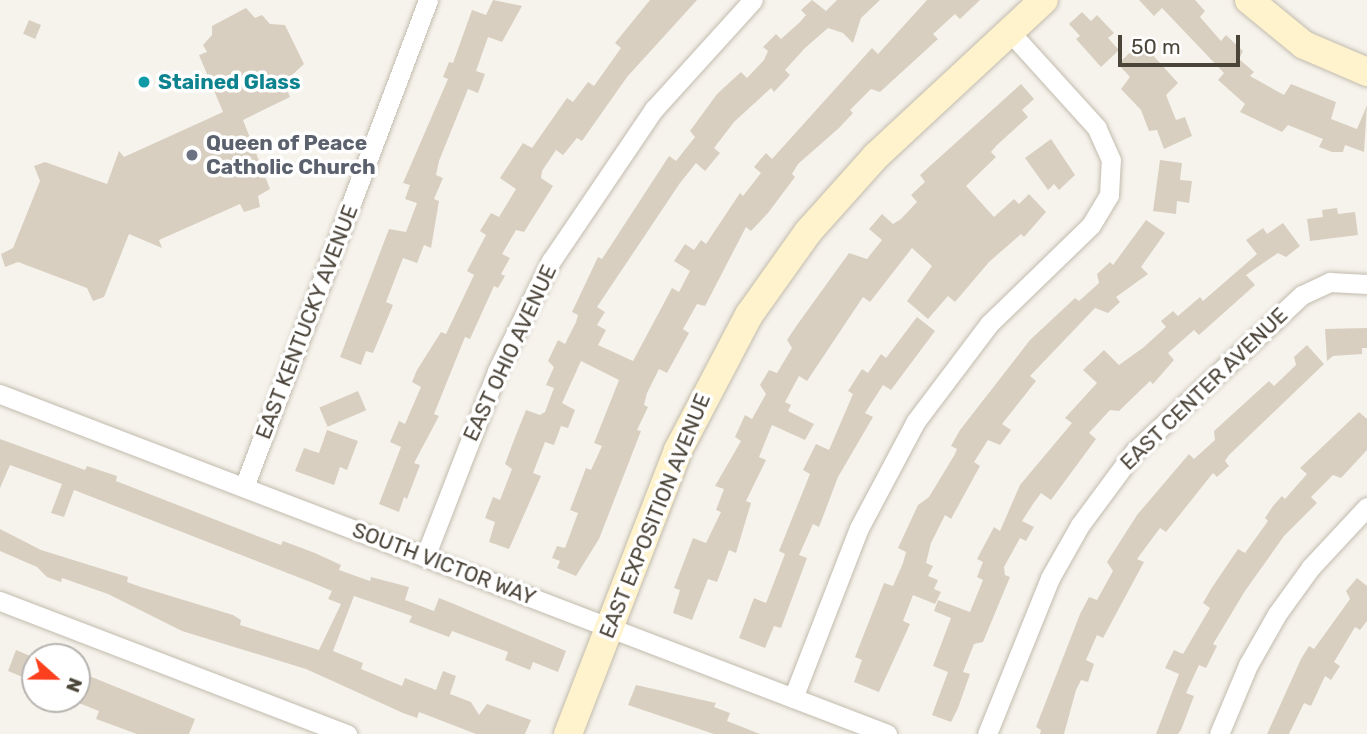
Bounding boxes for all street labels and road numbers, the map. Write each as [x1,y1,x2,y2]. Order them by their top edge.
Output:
street label: EAST KENTUCKY AVENUE [250,201,364,443]
street label: EAST OHIO AVENUE [458,260,562,446]
street label: EAST CENTER AVENUE [1115,302,1293,476]
street label: EAST EXPOSITION AVENUE [594,389,716,643]
street label: SOUTH VICTOR WAY [348,517,540,611]

